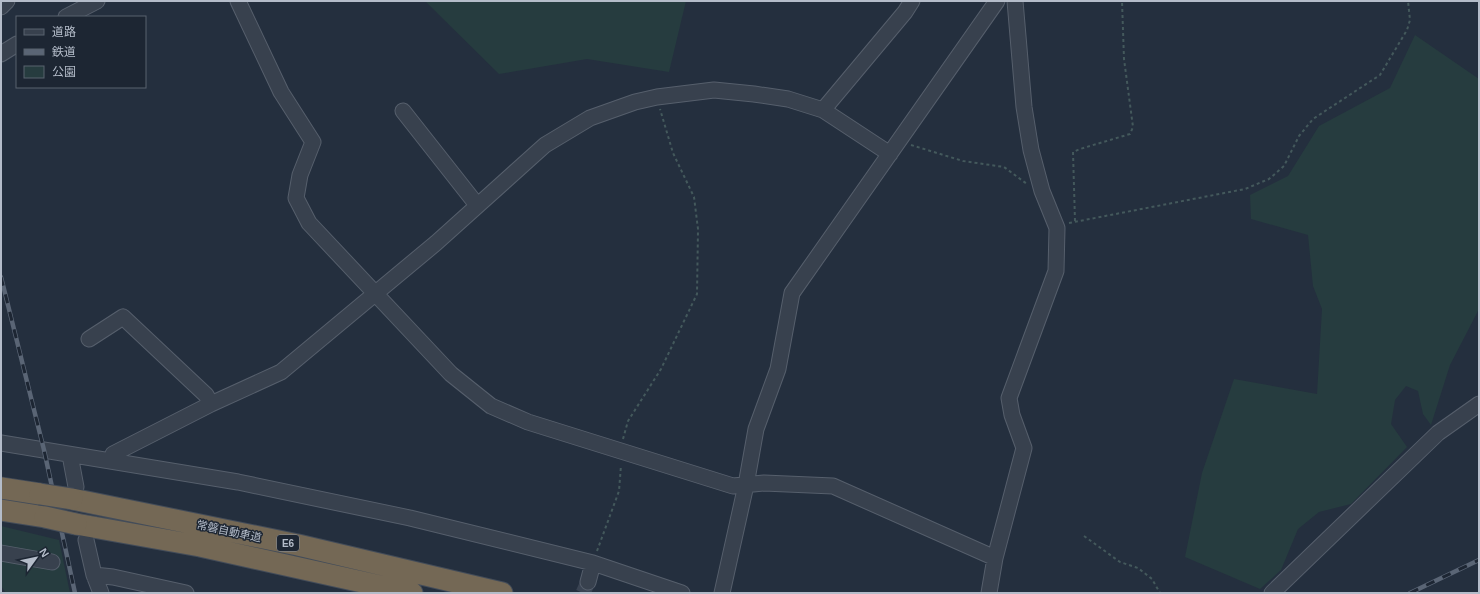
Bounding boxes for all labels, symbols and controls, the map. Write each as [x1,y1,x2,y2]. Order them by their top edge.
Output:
legend [16,16,146,88]
text: 道路 [52,25,76,39]
text: 鉄道 [52,45,76,59]
text: 公園 [52,65,76,79]
street label: 常磐自動車道 [195,518,263,544]
road number: E6 [277,535,299,551]
north arrow [16,538,56,578]
text: N [37,546,52,559]

